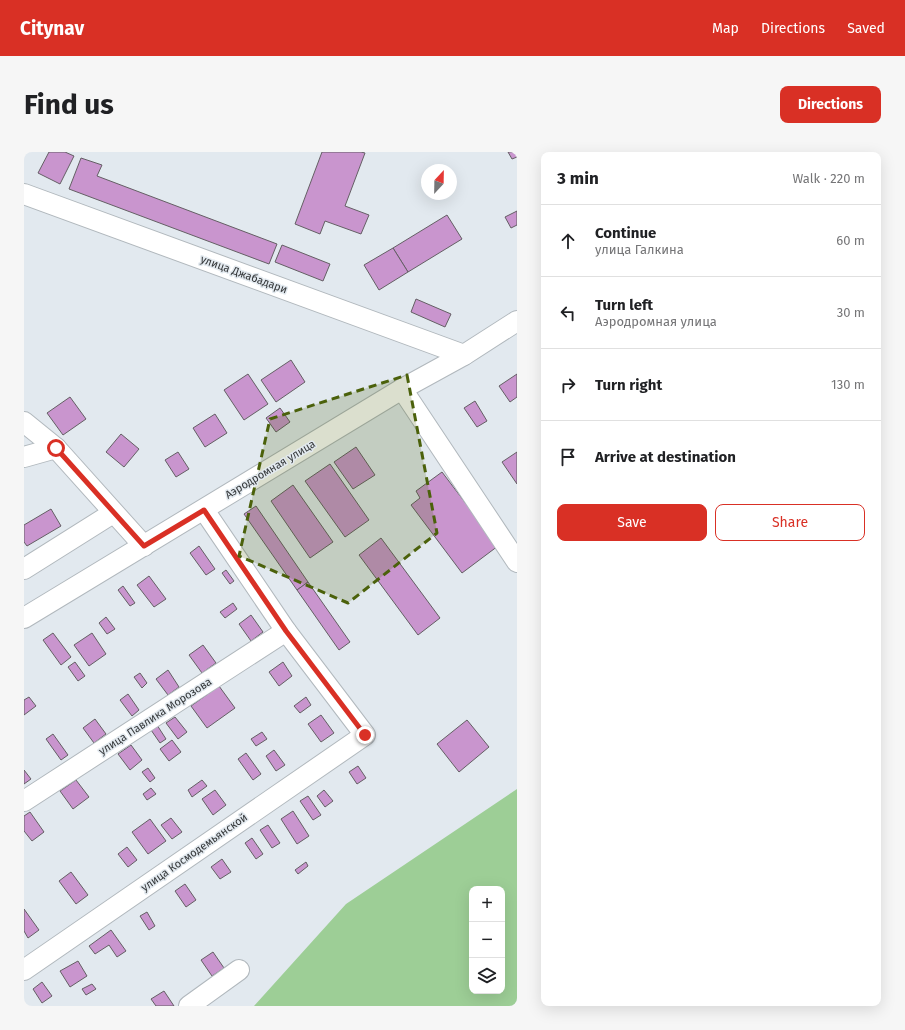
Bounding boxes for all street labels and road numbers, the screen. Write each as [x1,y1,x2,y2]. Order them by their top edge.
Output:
street label: улица Джабадари [199,253,289,296]
street label: Аэродромная улица [223,437,318,502]
street label: улица Павлика Морозова [96,675,214,758]
street label: улица Космодемьянской [139,811,250,894]

